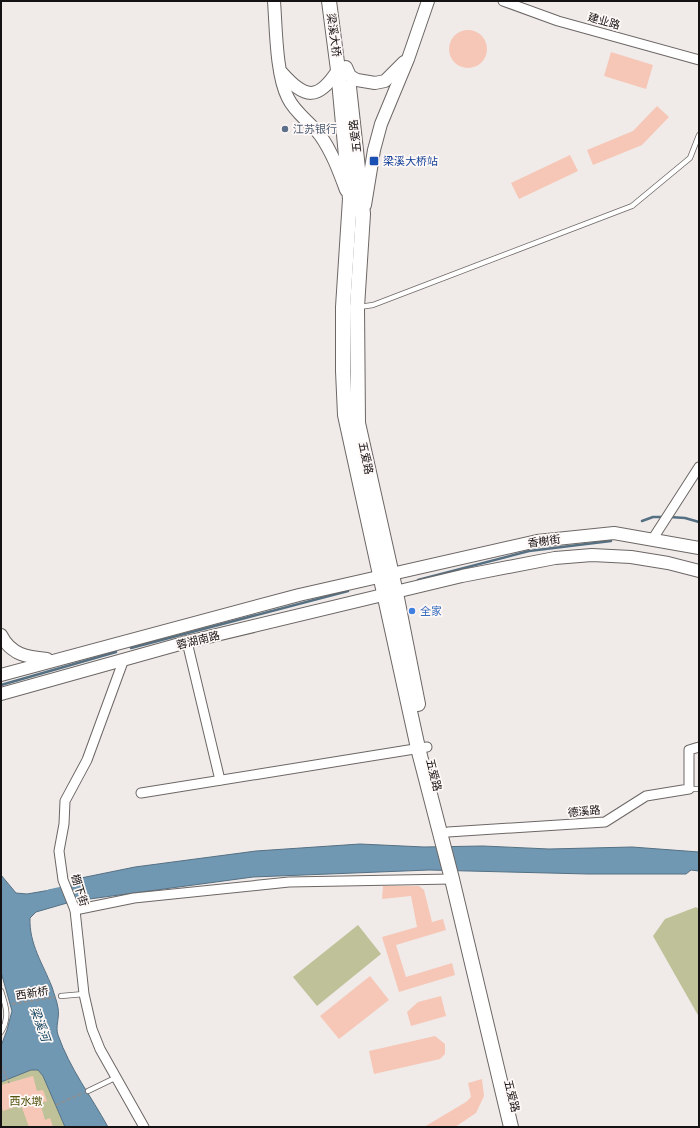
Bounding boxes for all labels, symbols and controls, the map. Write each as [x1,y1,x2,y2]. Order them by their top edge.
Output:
street label: 建业路 [586,9,622,32]
street label: 梁溪大桥 [324,12,345,58]
street label: 五爱路 [345,119,364,153]
place label: 江苏银行 [293,121,337,136]
marker: 江苏银行 [280,124,290,134]
place label: 梁溪大桥站 [383,153,438,168]
marker: 梁溪大桥站 [368,155,380,167]
street label: 五爱路 [356,440,377,476]
street label: 香榭街 [527,531,561,550]
place label: 全家 [420,603,442,618]
marker: 全家 [407,606,417,616]
street label: 蓉湖南路 [175,627,221,652]
street label: 五爱路 [423,757,446,793]
street label: 德溪路 [567,802,601,819]
street label: 棚下街 [68,872,92,908]
street label: 西新桥 [14,983,49,1002]
water label: 梁溪河 [26,1004,55,1046]
street label: 五爱路 [501,1078,524,1114]
park label: 西水墩 [10,1093,43,1108]

